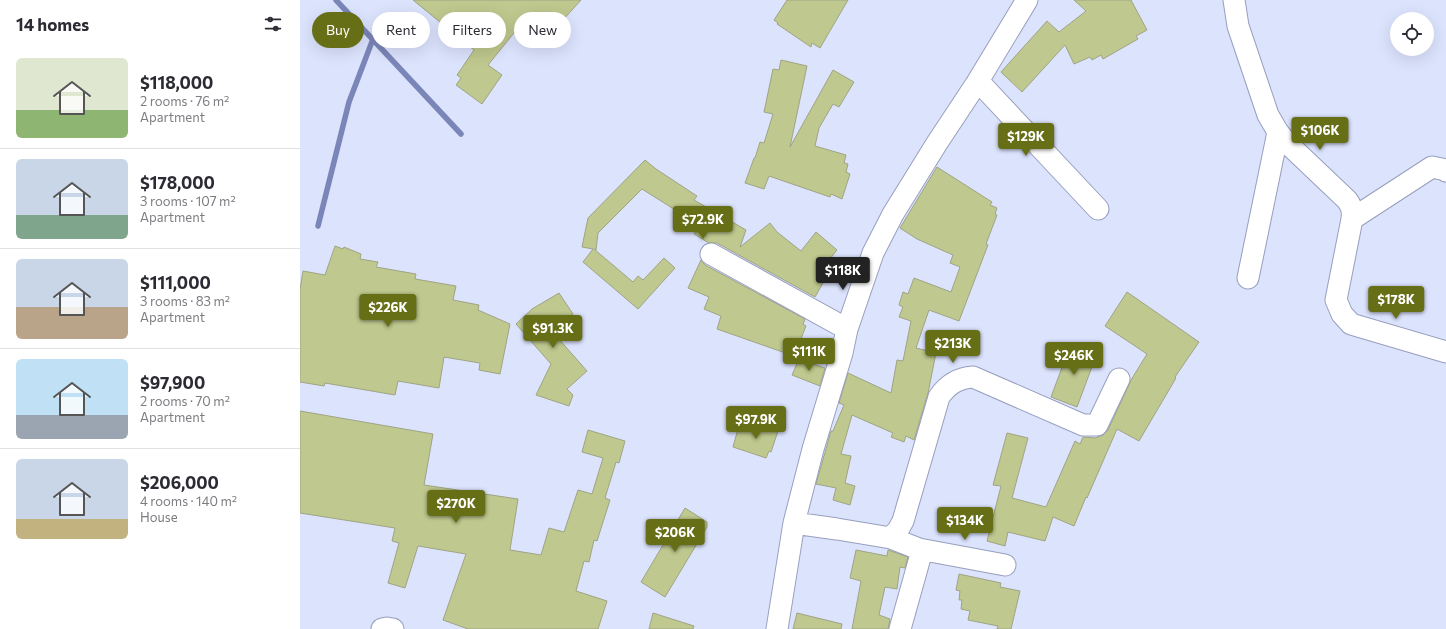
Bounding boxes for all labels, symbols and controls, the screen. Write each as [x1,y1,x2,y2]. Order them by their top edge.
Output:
chip: Buy [312,12,364,48]
chip: Rent [372,12,430,48]
chip: Filters [438,12,506,48]
chip: New [514,12,571,48]
map controls [1390,12,1434,56]
button: locate [1390,12,1434,56]
icon: filters [262,13,284,35]
text: 14 homes [16,14,89,35]
text: $118,000 [140,72,213,93]
icon: home [48,74,96,122]
text: 2 rooms · 76 m² [140,93,229,109]
text: Apartment [140,109,205,125]
pin: $106K [1292,117,1348,151]
text: $106K [1300,122,1340,138]
pin: $129K [998,123,1054,157]
text: $129K [1007,128,1045,144]
text: $178,000 [140,172,215,193]
icon: home [48,175,96,223]
text: 3 rooms · 107 m² [140,193,236,209]
pin: $72.9K [670,206,736,240]
text: Apartment [140,209,205,225]
text: $72.9K [682,211,724,227]
pin: $118K [815,257,871,291]
text: $118K [825,262,861,278]
text: $111,000 [140,272,211,293]
icon: home [48,275,96,323]
pin: $178K [1368,286,1424,320]
text: $178K [1377,291,1415,307]
text: 3 rooms · 83 m² [140,293,230,309]
pin: $226K [360,294,416,328]
text: $226K [368,299,408,315]
text: Apartment [140,309,205,325]
pin: $91.3K [520,315,586,349]
text: $91.3K [532,320,574,336]
pin: $213K [925,330,981,364]
text: $213K [934,335,972,351]
pin: $111K [781,338,837,372]
pin: $246K [1046,342,1102,376]
text: $111K [792,343,826,359]
text: $246K [1054,347,1094,363]
text: $97,900 [140,372,205,393]
icon: home [48,375,96,423]
text: 2 rooms · 70 m² [140,393,230,409]
pin: $97.9K [723,406,789,440]
text: Apartment [140,409,205,425]
text: $97.9K [735,411,777,427]
text: $206,000 [140,472,219,493]
icon: home [48,475,96,523]
pin: $270K [428,490,484,524]
text: 4 rooms · 140 m² [140,493,237,509]
text: $270K [436,495,476,511]
pin: $134K [937,507,993,541]
text: House [140,509,178,525]
text: $134K [946,512,984,528]
pin: $206K [647,519,703,553]
text: $206K [655,524,695,540]

